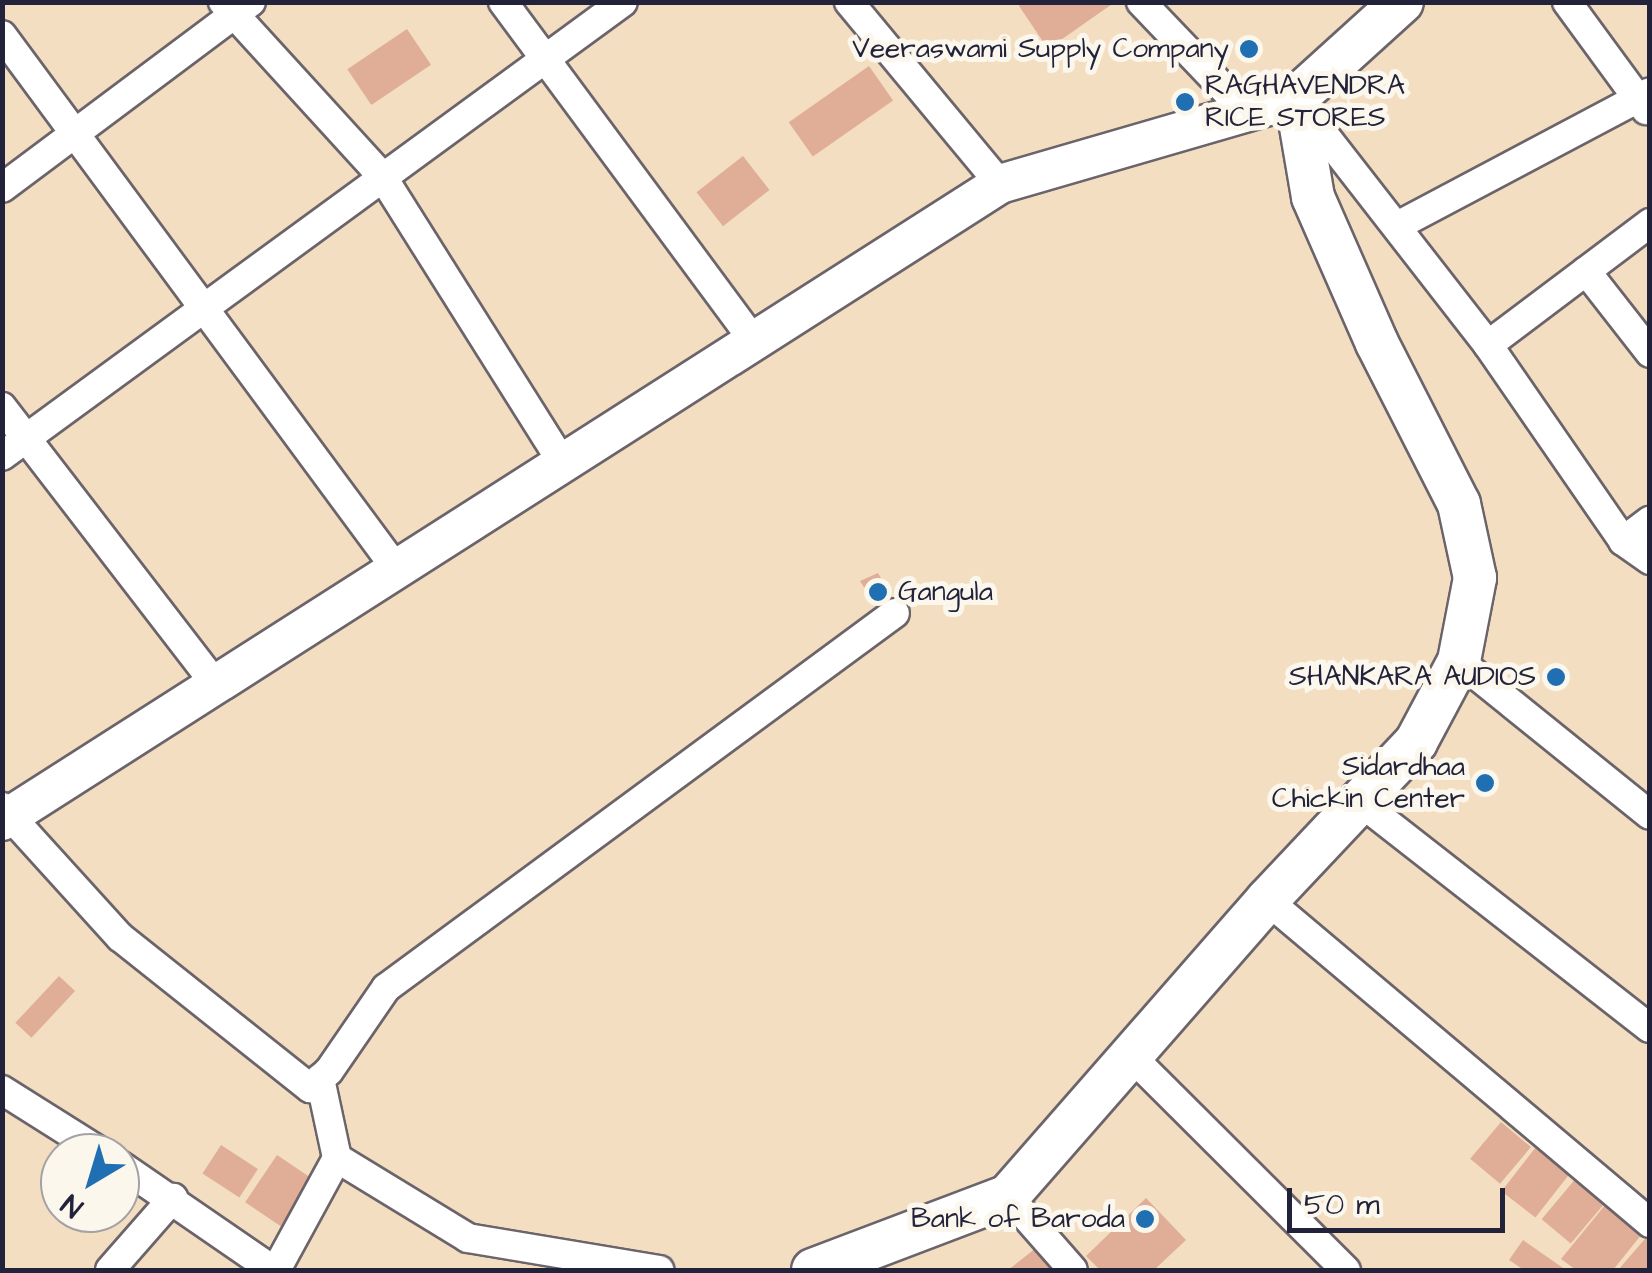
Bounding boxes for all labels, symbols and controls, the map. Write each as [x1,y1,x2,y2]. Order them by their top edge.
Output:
place label: Veeraswami Supply Company [852,32,1229,66]
marker: Veeraswami Supply Company [1238,38,1260,60]
place label: RAGHAVENDRA RICE STORES [1205,69,1405,135]
marker: RAGHAVENDRA RICE STORES [1174,91,1196,113]
place label: Gangula [898,575,993,609]
marker: Gangula [867,581,889,603]
place label: SHANKARA AUDIOS [1289,660,1536,694]
marker: SHANKARA AUDIOS [1545,666,1567,688]
place label: Sidardhaa Chickin Center [1272,750,1465,816]
marker: Sidardhaa Chickin Center [1474,772,1496,794]
north arrow [40,1133,140,1233]
scale bar [1292,1168,1510,1230]
text: 50 m [1304,1184,1380,1226]
text: N [54,1185,91,1226]
place label: Bank of Baroda [911,1202,1125,1236]
marker: Bank of Baroda [1134,1208,1156,1230]

